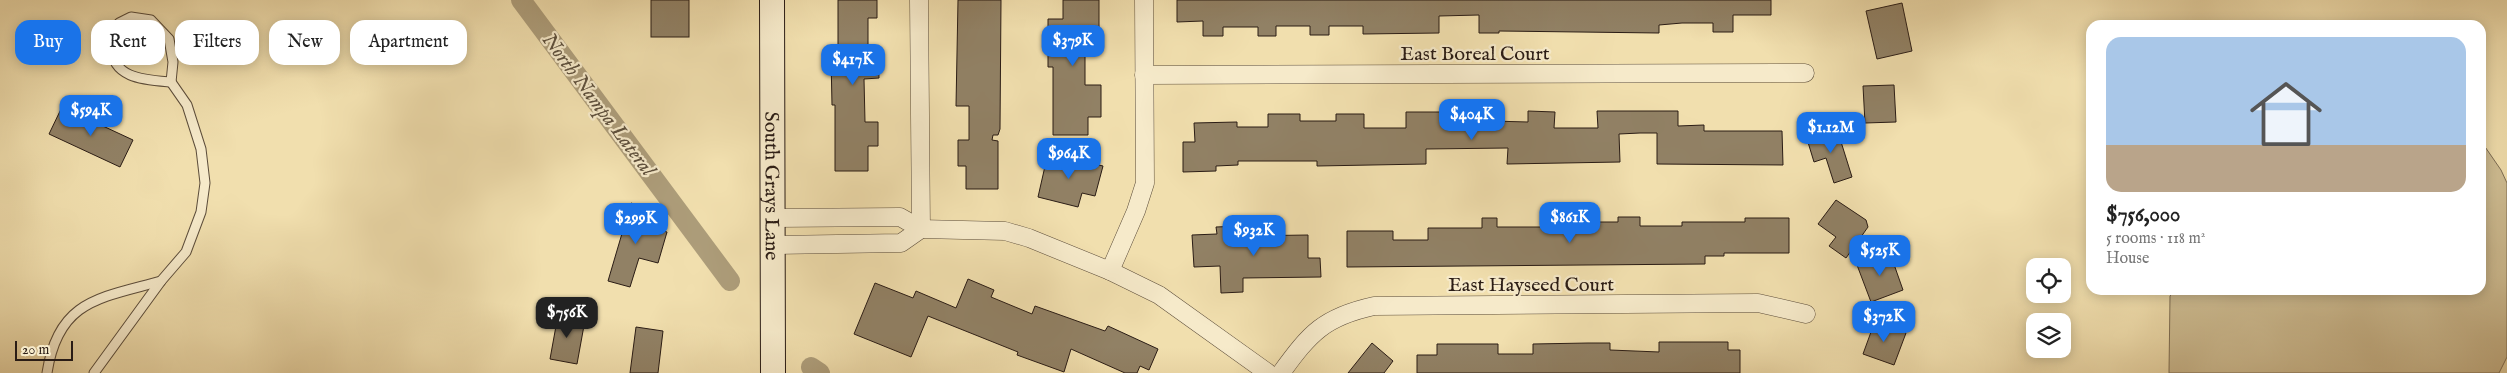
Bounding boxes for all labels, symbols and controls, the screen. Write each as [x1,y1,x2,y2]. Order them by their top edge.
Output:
chip: Buy [15,20,81,65]
chip: Rent [91,20,165,65]
chip: Filters [175,20,259,65]
chip: New [269,20,340,65]
chip: Apartment [350,20,467,65]
pin: $379K [1038,24,1108,67]
water label: North Nampa Lateral [535,28,662,184]
text: $379K [1053,31,1093,51]
street label: East Boreal Court [1400,42,1550,67]
pin: $417K [818,44,888,86]
text: $417K [832,50,874,70]
icon: home [2241,69,2331,159]
pin: $594K [56,94,126,137]
pin: $404K [1437,98,1507,141]
text: $594K [71,101,111,121]
text: $404K [1450,105,1494,125]
street label: South Grays Lane [758,112,784,261]
pin: $1.12M [1790,112,1872,154]
text: $1.12M [1808,118,1854,138]
pin: $964K [1034,138,1104,180]
text: $964K [1048,144,1090,164]
pin: $299K [601,202,671,245]
pin: $861K [1535,202,1605,244]
text: $756,000 [2106,202,2180,229]
text: $861K [1550,208,1590,228]
text: $299K [615,209,657,229]
pin: $932K [1219,214,1289,257]
text: $932K [1234,221,1274,241]
text: 5 rooms · 118 m² [2106,229,2205,249]
pin: $525K [1845,234,1915,277]
text: $525K [1860,241,1900,261]
text: House [2106,249,2149,269]
map controls [2026,258,2071,358]
button: locate [2026,258,2071,303]
street label: East Hayseed Court [1448,273,1614,298]
pin: $756K [532,296,602,339]
pin: $372K [1849,300,1919,343]
text: $756K [547,303,587,323]
text: $372K [1863,307,1905,327]
button: layers [2026,313,2071,358]
scale bar [15,338,72,361]
text: 20 m [22,341,49,359]

